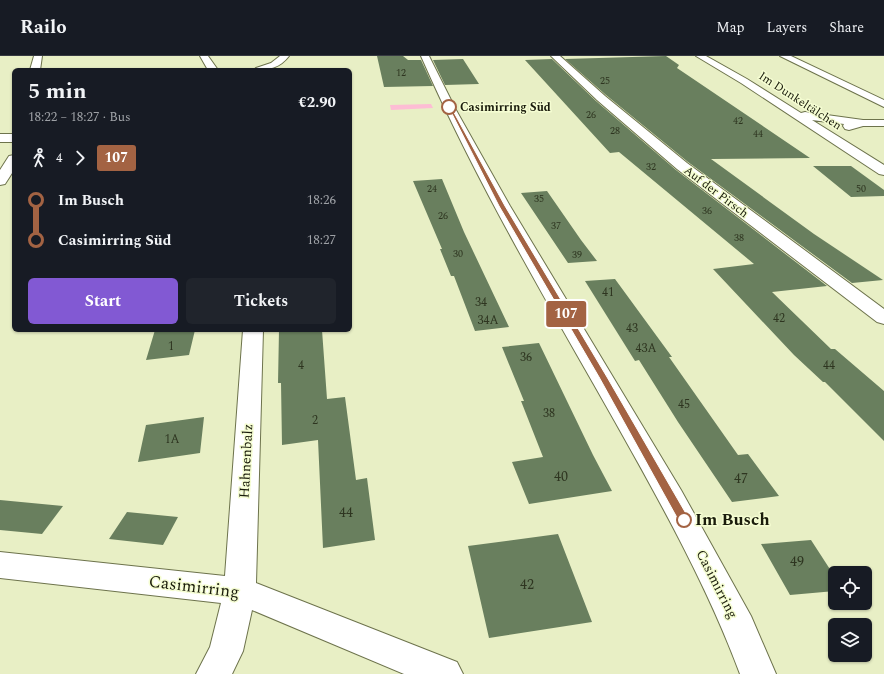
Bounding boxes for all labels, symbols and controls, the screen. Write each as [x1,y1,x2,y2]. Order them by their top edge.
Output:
text: Railo [20,13,67,42]
text: Map [716,17,745,38]
text: Layers [767,17,807,38]
text: Share [829,17,864,38]
house number: 12 [396,65,406,81]
street label: Im Dunkeltälchen [755,67,845,135]
house number: 25 [600,73,610,89]
text: 5 min [28,75,87,108]
text: €2.90 [298,91,336,114]
place label: Casimirring Süd [460,98,551,117]
marker: Casimirring Süd [441,99,457,115]
text: 18:22 – 18:27 · Bus [28,107,131,127]
house number: 26 [586,107,596,123]
house number: 42 [733,113,743,129]
house number: 28 [610,123,620,139]
house number: 44 [753,126,763,142]
icon: walk [28,147,50,169]
icon: forward [69,147,91,169]
text: 107 [105,147,128,168]
text: 4 [56,148,63,168]
house number: 32 [646,159,656,175]
street label: Auf der Pirsch [680,161,752,223]
house number: 24 [427,181,437,197]
house number: 50 [856,181,866,197]
text: Im Busch [58,189,124,212]
text: 18:26 [307,190,336,210]
house number: 35 [534,191,544,207]
house number: 36 [702,203,712,219]
house number: 26 [438,208,448,224]
house number: 37 [551,218,561,234]
text: Casimirring Süd [58,229,171,252]
text: 18:27 [307,230,336,250]
house number: 38 [734,230,744,246]
house number: 30 [453,246,463,262]
house number: 39 [572,247,582,263]
button: Start [28,278,178,324]
button: Tickets [186,278,336,324]
house number: 41 [602,283,614,302]
house number: 34 [475,293,487,312]
line badge: 107 [543,301,589,327]
text: 107 [554,303,578,324]
house number: 42 [773,309,785,328]
house number: 34A [477,311,499,330]
house number: 43 [626,319,638,338]
house number: 1 [168,337,174,356]
house number: 43A [635,339,657,358]
house number: 36 [520,348,532,367]
house number: 4 [298,356,304,375]
house number: 44 [823,356,835,375]
house number: 45 [678,395,690,414]
house number: 38 [543,404,555,423]
house number: 2 [312,411,318,430]
street label: Hahnenbalz [234,423,258,499]
house number: 1A [164,430,180,449]
house number: 40 [554,466,568,487]
house number: 47 [734,468,748,489]
house number: 44 [339,502,353,523]
place label: Im Busch [695,507,770,533]
marker: Im Busch [676,512,692,528]
street label: Casimirring [691,546,743,622]
house number: 49 [790,551,804,572]
map controls [828,566,872,662]
button: locate [828,566,872,610]
street label: Casimirring [147,569,241,605]
house number: 42 [520,574,534,595]
button: layers [828,618,872,662]

